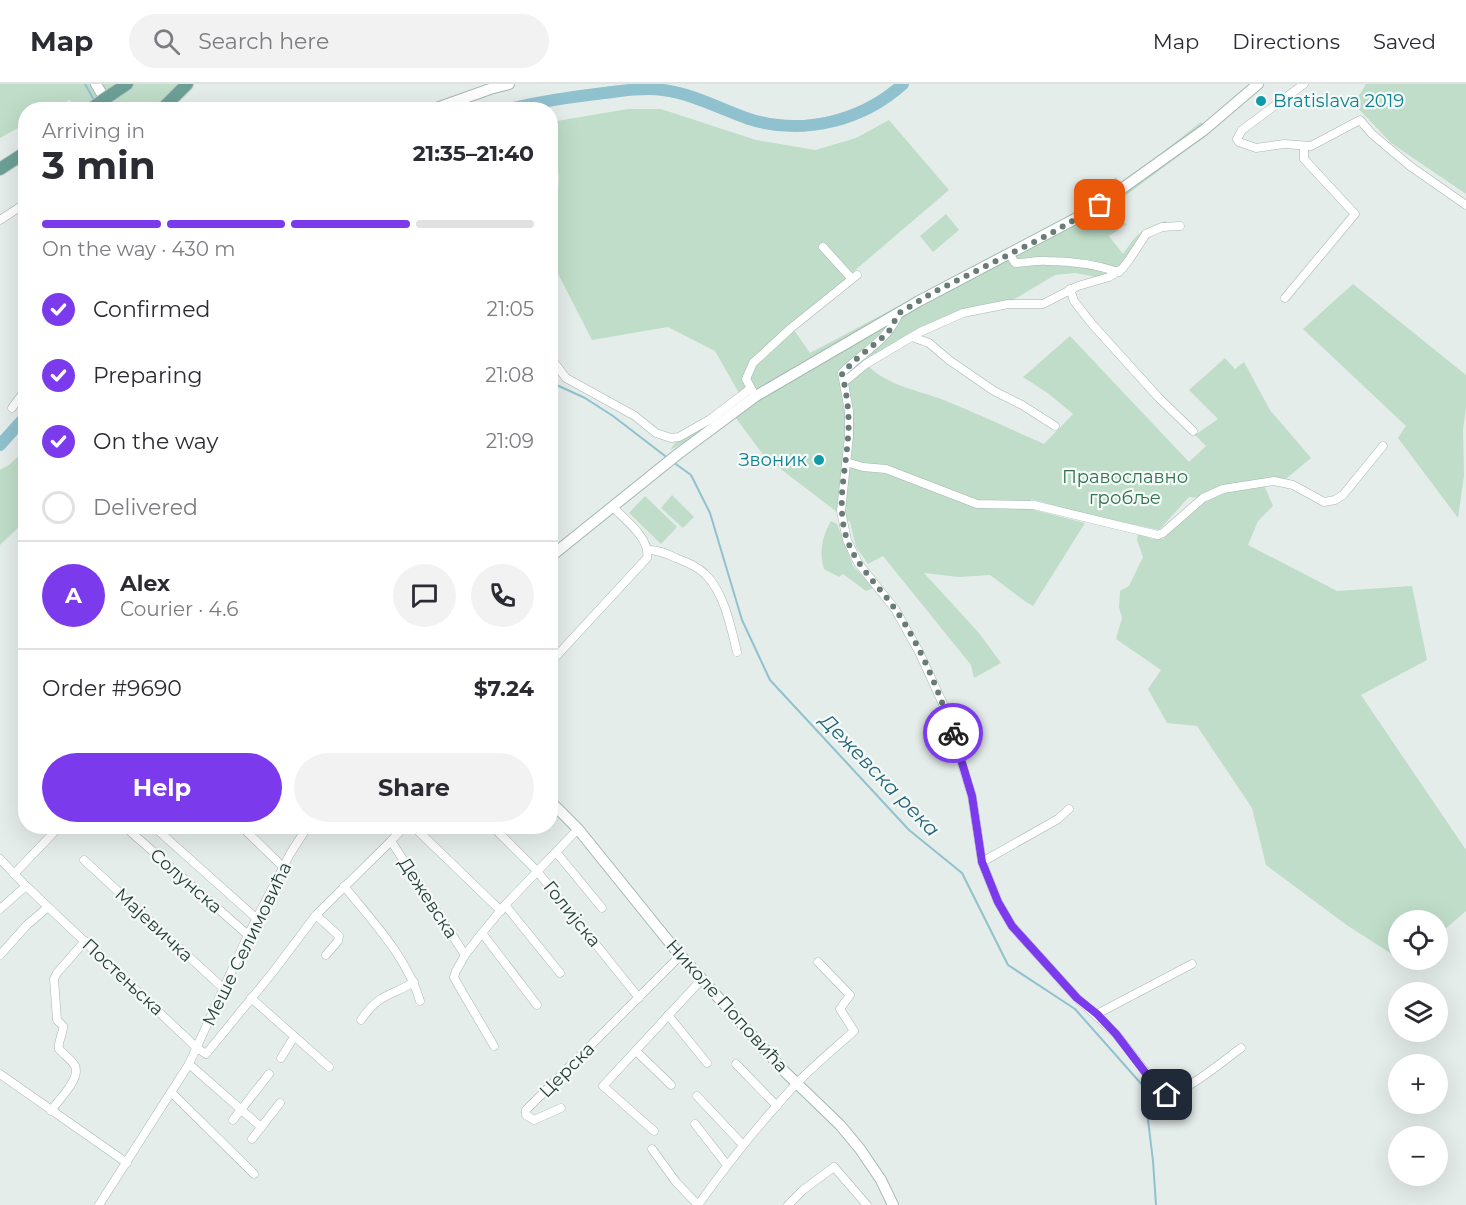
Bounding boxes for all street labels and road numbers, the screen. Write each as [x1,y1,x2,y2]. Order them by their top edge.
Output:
street label: Солунска [145,844,227,918]
street label: Дежевска [394,853,462,943]
street label: Меше Селимовића [198,858,296,1030]
street label: Голијска [539,876,605,952]
street label: Мајевичка [110,883,198,967]
street label: Постењска [78,934,168,1020]
street label: Николе Поповића [661,935,793,1077]
street label: Церска [535,1038,599,1102]

